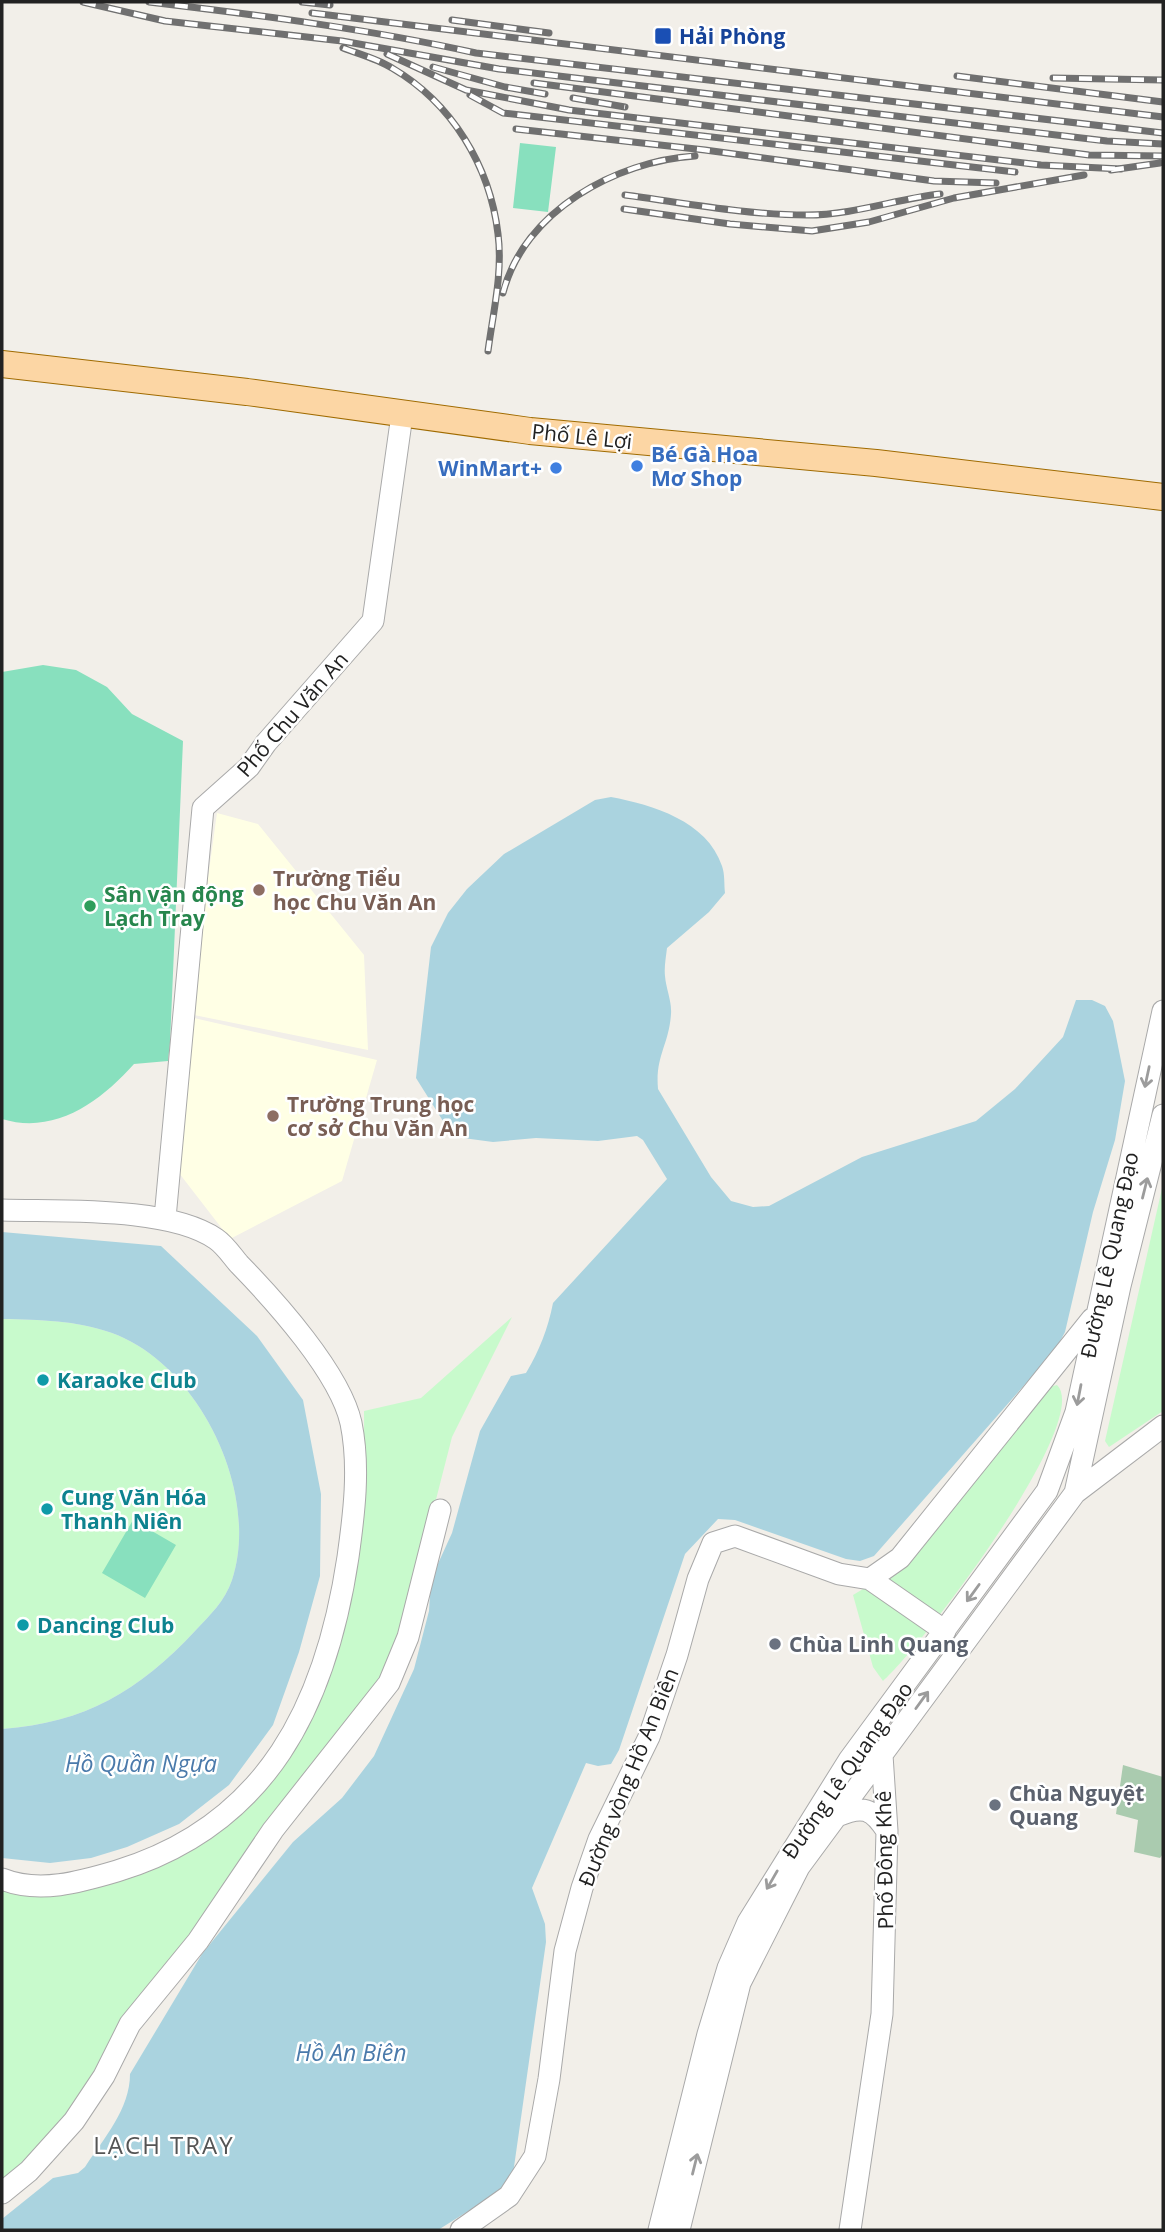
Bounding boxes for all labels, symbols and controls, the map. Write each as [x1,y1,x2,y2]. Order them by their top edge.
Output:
place label: Hải Phòng [679,22,785,50]
marker: Hải Phòng [653,26,673,46]
street label: Phố Lê Lợi [530,417,634,455]
place label: Bé Gà Hoa Mơ Shop [651,440,758,492]
place label: WinMart+ [438,454,542,482]
marker: Bé Gà Hoa Mơ Shop [629,458,645,474]
marker: WinMart+ [548,460,564,476]
street label: Phố Chu Văn An [230,646,354,782]
place label: Trường Tiểu học Chu Văn An [273,864,436,916]
place label: Sân vận động Lạch Tray [104,880,244,932]
marker: Trường Tiểu học Chu Văn An [251,882,267,898]
marker: Sân vận động Lạch Tray [82,898,98,914]
one-way arrow [1139,1065,1153,1088]
place label: Trường Trung học cơ sở Chu Văn An [287,1090,474,1142]
marker: Trường Trung học cơ sở Chu Văn An [265,1108,281,1124]
street label: Đường Lê Quang Đạo [1073,1149,1145,1361]
one-way arrow [1139,1177,1152,1200]
place label: Karaoke Club [57,1366,197,1394]
marker: Karaoke Club [35,1372,51,1388]
one-way arrow [1072,1383,1086,1406]
place label: Cung Văn Hóa Thanh Niên [61,1483,207,1535]
marker: Cung Văn Hóa Thanh Niên [39,1501,55,1517]
one-way arrow [965,1583,980,1602]
place label: Dancing Club [37,1611,174,1639]
marker: Dancing Club [15,1617,31,1633]
place label: Chùa Linh Quang [789,1630,968,1658]
marker: Chùa Linh Quang [767,1636,783,1652]
street label: Đường vòng Hồ An Biên [571,1664,685,1890]
street label: Đường Lê Quang Đạo [775,1676,919,1864]
one-way arrow [915,1691,930,1710]
water label: Hồ Quần Ngựa [65,1747,217,1779]
place label: Chùa Nguyệt Quang [1009,1779,1144,1831]
street label: Phố Đông Khê [869,1790,899,1930]
marker: Chùa Nguyệt Quang [987,1797,1003,1813]
one-way arrow [765,1870,779,1890]
water label: Hồ An Biên [295,2036,407,2068]
district label: LẠCH TRAY [93,2128,235,2161]
one-way arrow [689,2153,702,2176]

